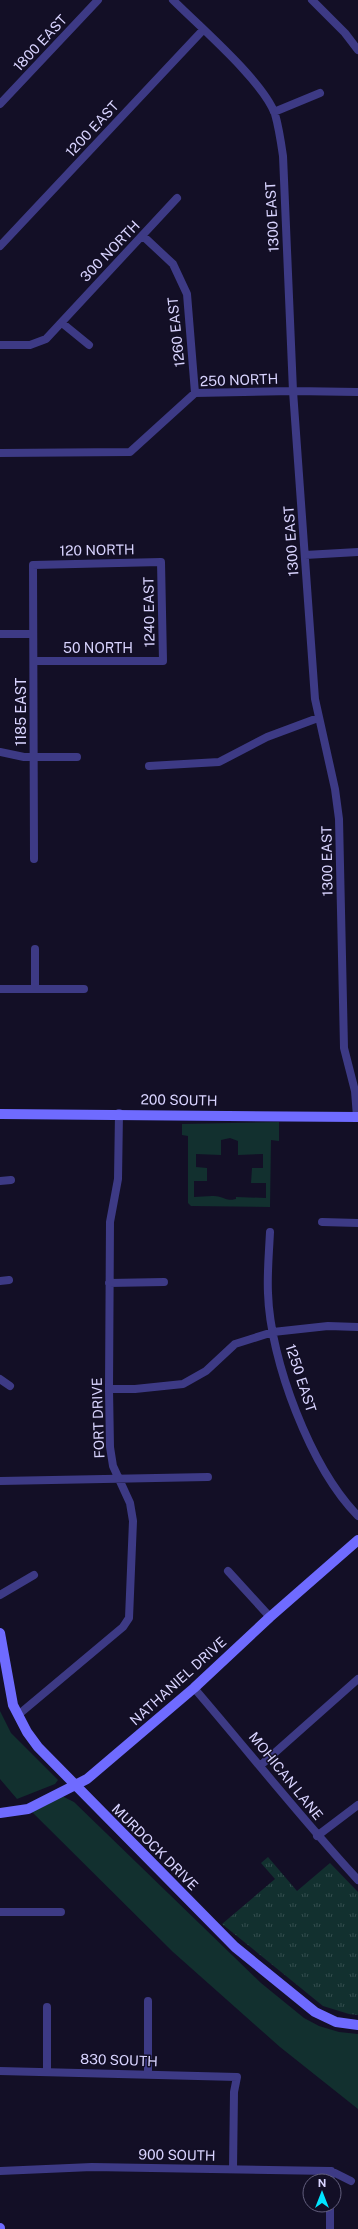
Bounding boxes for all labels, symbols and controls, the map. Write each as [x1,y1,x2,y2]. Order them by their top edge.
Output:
street label: 1800 EAST [10,12,70,74]
street label: 1200 EAST [62,98,122,160]
street label: 1300 EAST [262,181,282,253]
street label: 300 NORTH [77,217,143,285]
street label: 1260 EAST [164,296,188,368]
street label: 250 NORTH [200,371,278,389]
street label: 1300 EAST [281,505,301,577]
street label: 120 NORTH [59,541,135,559]
street label: 1240 EAST [140,577,158,647]
street label: 50 NORTH [63,640,133,656]
street label: 1185 EAST [13,678,29,746]
street label: 1300 EAST [318,826,336,896]
street label: 200 SOUTH [140,1091,218,1109]
street label: 1250 EAST [282,1342,320,1414]
street label: FORT DRIVE [89,1377,107,1459]
street label: NATHANIEL DRIVE [126,1633,230,1729]
street label: MOHICAN LANE [246,1729,326,1823]
street label: MURDOCK DRIVE [109,1801,201,1893]
street label: 830 SOUTH [80,2051,158,2069]
street label: 900 SOUTH [138,2146,216,2164]
north arrow [302,2173,342,2213]
text: N [318,2177,326,2189]

